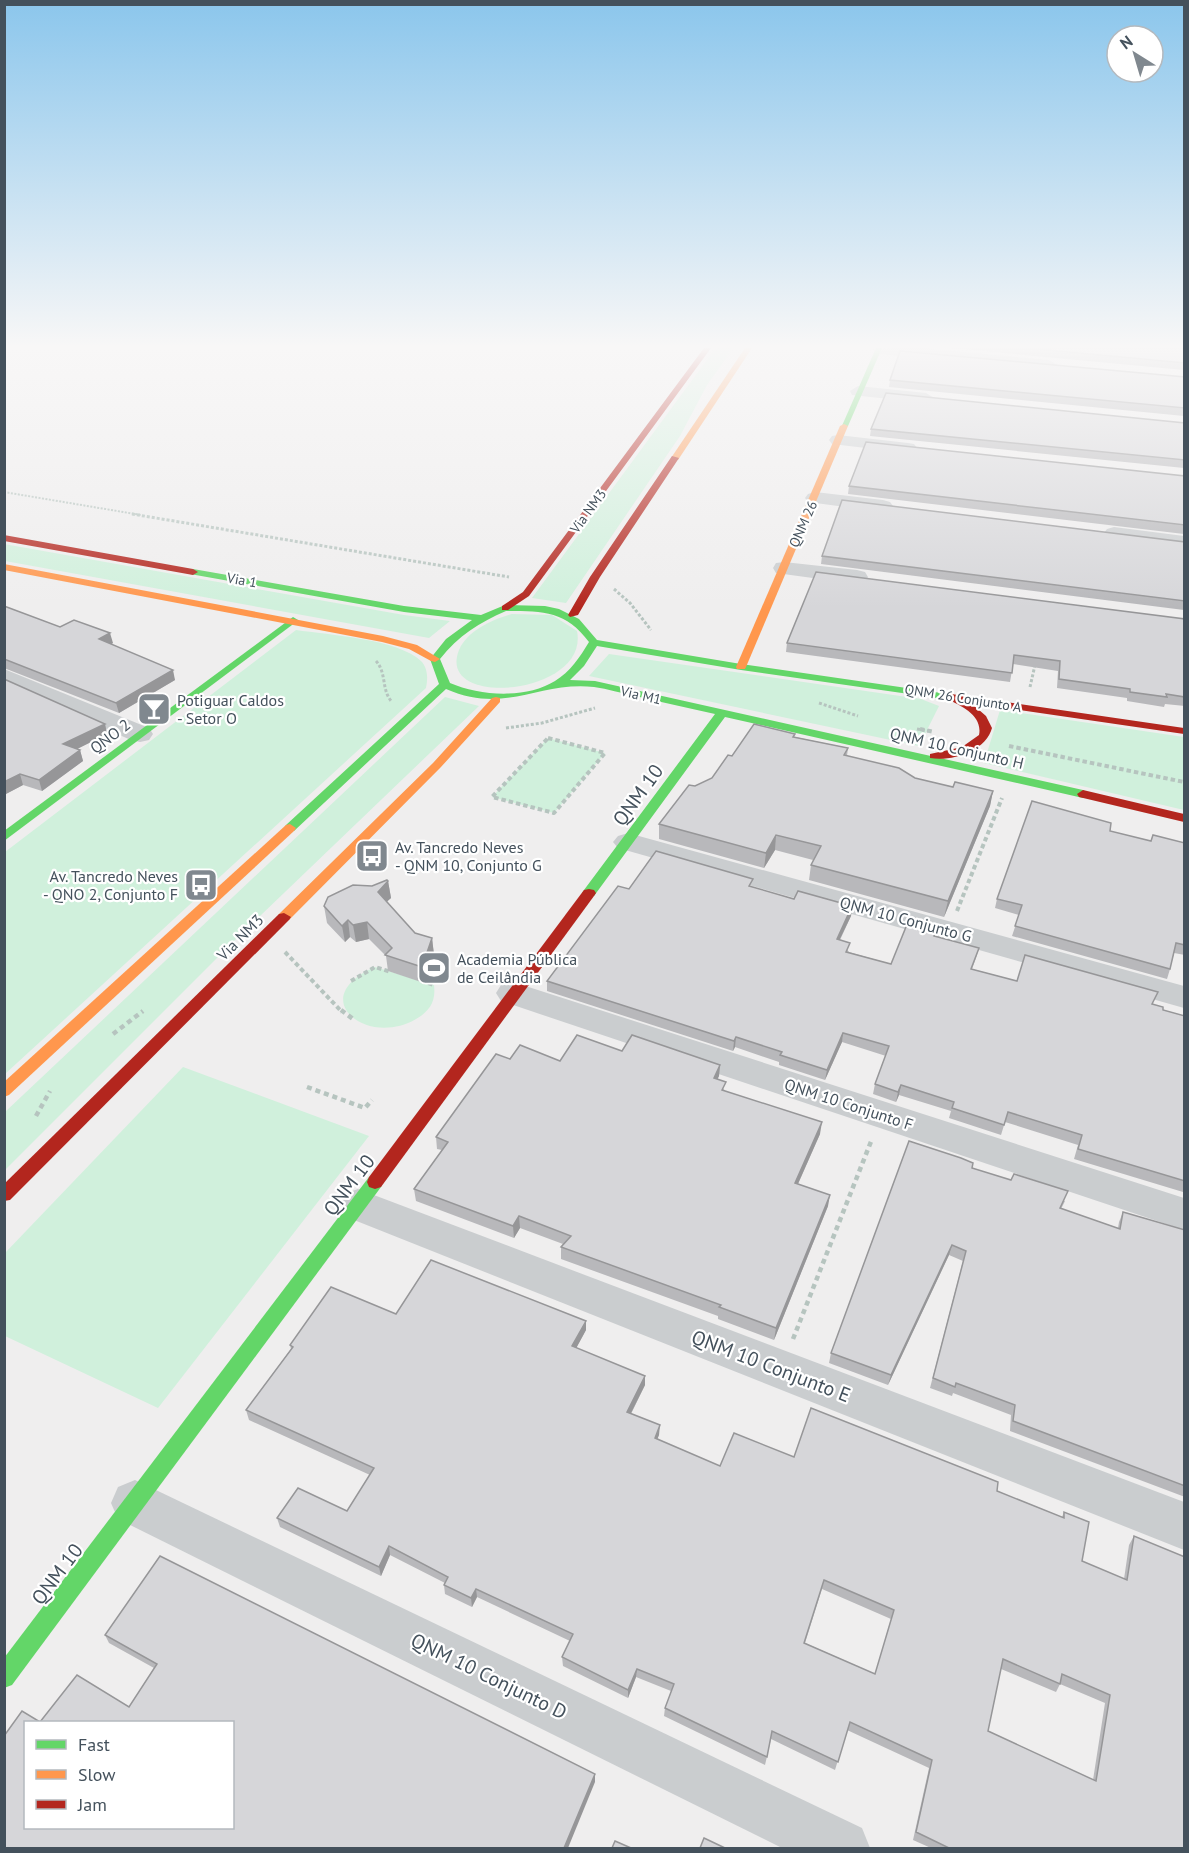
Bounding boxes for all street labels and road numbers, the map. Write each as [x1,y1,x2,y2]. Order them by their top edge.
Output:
street label: Via NM3 [565,485,610,538]
street label: QNM 26 [785,498,821,550]
street label: Via 1 [225,568,258,591]
street label: QNM 26 Conjunto A [903,680,1023,716]
street label: Via M1 [618,681,663,708]
street label: QNO 2 [86,714,134,758]
street label: QNM 10 Conjunto H [888,723,1026,773]
street label: QNM 10 [607,759,669,831]
street label: QNM 10 Conjunto G [838,892,974,946]
street label: Via NM3 [212,910,267,965]
street label: QNM 10 Conjunto F [782,1074,916,1134]
street label: QNM 10 [318,1149,381,1221]
street label: QNM 10 Conjunto E [688,1324,854,1408]
street label: QNM 10 [26,1538,89,1610]
street label: QNM 10 Conjunto D [407,1627,571,1725]

